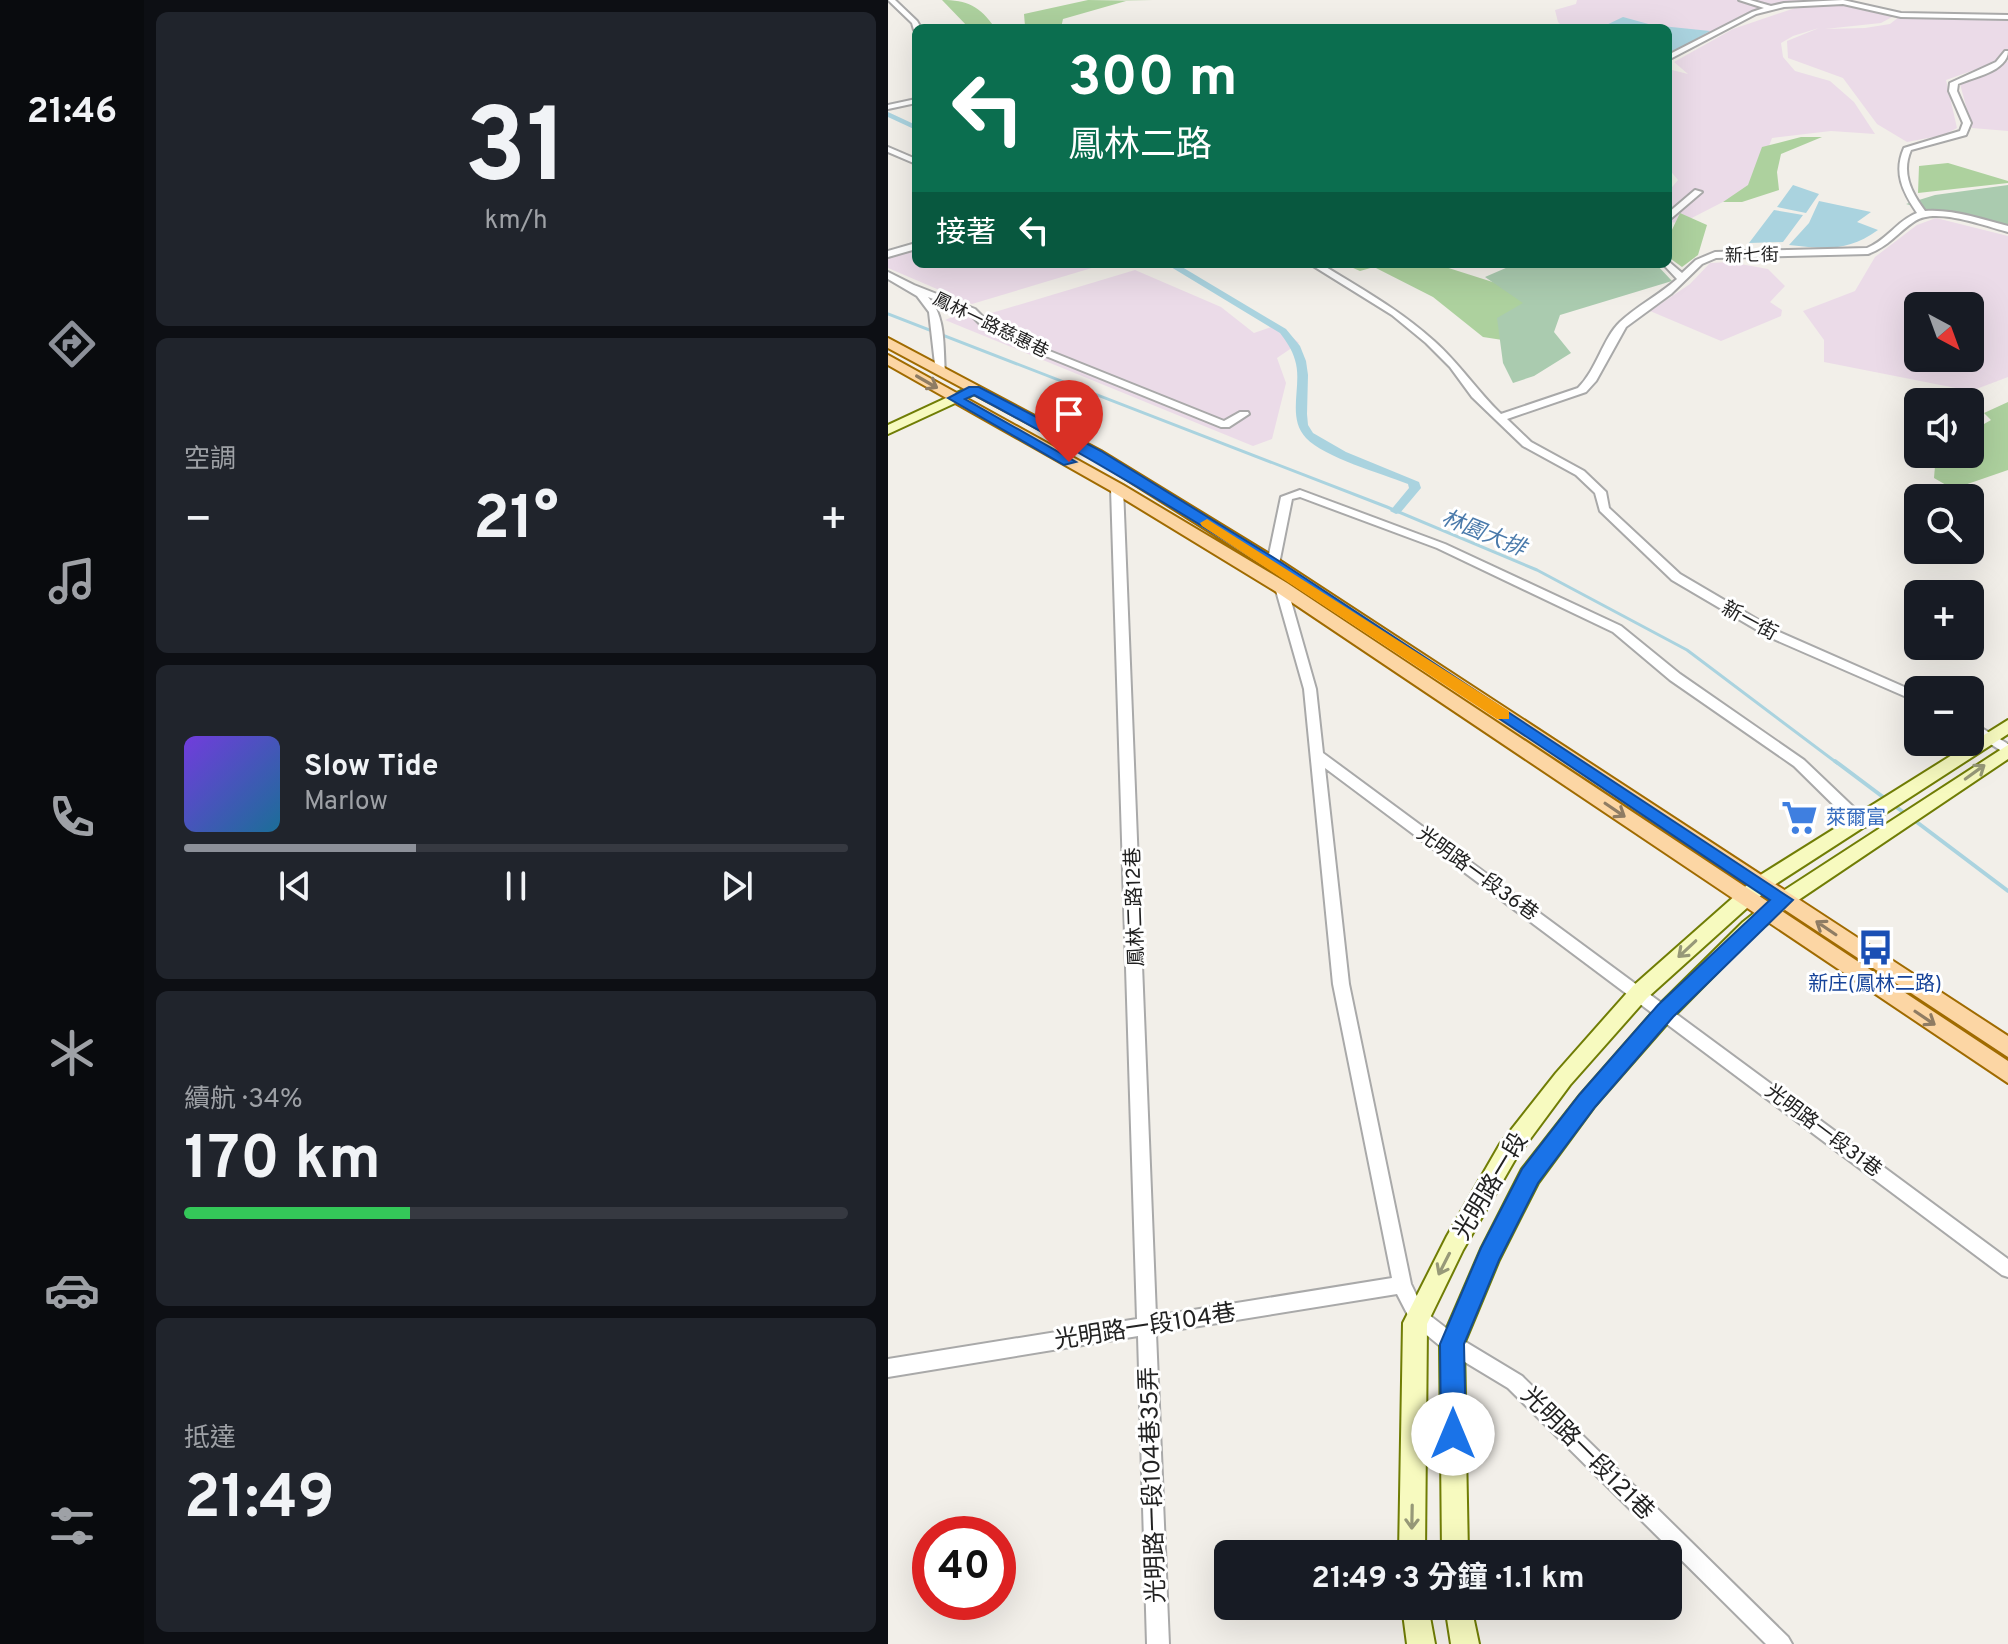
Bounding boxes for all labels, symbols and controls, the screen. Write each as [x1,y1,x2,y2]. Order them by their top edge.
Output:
text: 300 m [1068,45,1238,115]
icon: left [936,56,1040,160]
text: 31 [464,87,568,219]
text: 21:46 [27,90,117,136]
text: 鳳林二路 [1068,124,1212,170]
text: km/h [484,205,548,238]
icon: left [1012,208,1056,252]
text: 接著 [936,216,996,253]
street label: 新七街 [1725,245,1779,268]
street label: 鳳林一路慈惠巷 [929,288,1052,364]
north arrow [1904,292,1984,372]
map controls [1904,292,1984,756]
icon: directions [44,316,100,372]
one-way arrow [914,375,938,390]
pin [1035,380,1103,462]
button: sound [1904,388,1984,468]
icon: arrive [1047,392,1091,436]
text: 空調 [184,444,236,477]
text: 21° [473,484,559,560]
button: search [1904,484,1984,564]
text: − [184,494,212,550]
text: + [820,494,848,550]
water label: 林園大排 [1437,505,1532,564]
icon: music [44,553,100,609]
button: + [1904,580,1984,660]
street label: 新一街 [1716,596,1782,647]
button: − [1904,676,1984,756]
text: Slow Tide [304,749,438,786]
one-way arrow [1963,764,1985,780]
text: Marlow [304,786,388,819]
icon: phone [44,789,100,845]
supermarket icon: 萊爾富 [1781,798,1819,836]
one-way arrow [1603,802,1625,818]
place label: 萊爾富 [1826,806,1886,832]
street label: 光明路一段36巷 [1411,822,1543,927]
street label: 鳳林二路12巷 [1121,847,1151,967]
icon: previous [273,864,317,908]
icon: pause [494,864,538,908]
icon: next [715,864,759,908]
one-way arrow [1816,920,1838,936]
bus stop icon: 新庄(鳳林二路) [1856,929,1894,967]
one-way arrow [1677,939,1697,957]
place label: 新庄(鳳林二路) [1808,972,1942,998]
one-way arrow [1914,1010,1936,1026]
icon: climate [44,1025,100,1081]
street label: 光明路一段31巷 [1759,1079,1886,1184]
text: 續航 · 34% [184,1084,303,1117]
text: 170 km [184,1124,381,1200]
street label: 光明路一段 [1448,1128,1535,1246]
one-way arrow [1436,1251,1452,1275]
icon: car [44,1262,100,1318]
street label: 光明路一段104巷 [1052,1299,1238,1357]
street label: 光明路一段104巷35弄 [1135,1366,1173,1604]
street label: 光明路一段121巷 [1514,1381,1660,1527]
position arrow [1411,1392,1495,1476]
text: 抵達 [184,1423,236,1456]
text: 21:49 [184,1463,335,1539]
icon: filters [44,1498,100,1554]
one-way arrow [1404,1503,1420,1530]
speed limit sign: 40 [912,1516,1016,1620]
text: 21:49 · 3 分鐘 · 1.1 km [1312,1561,1584,1598]

